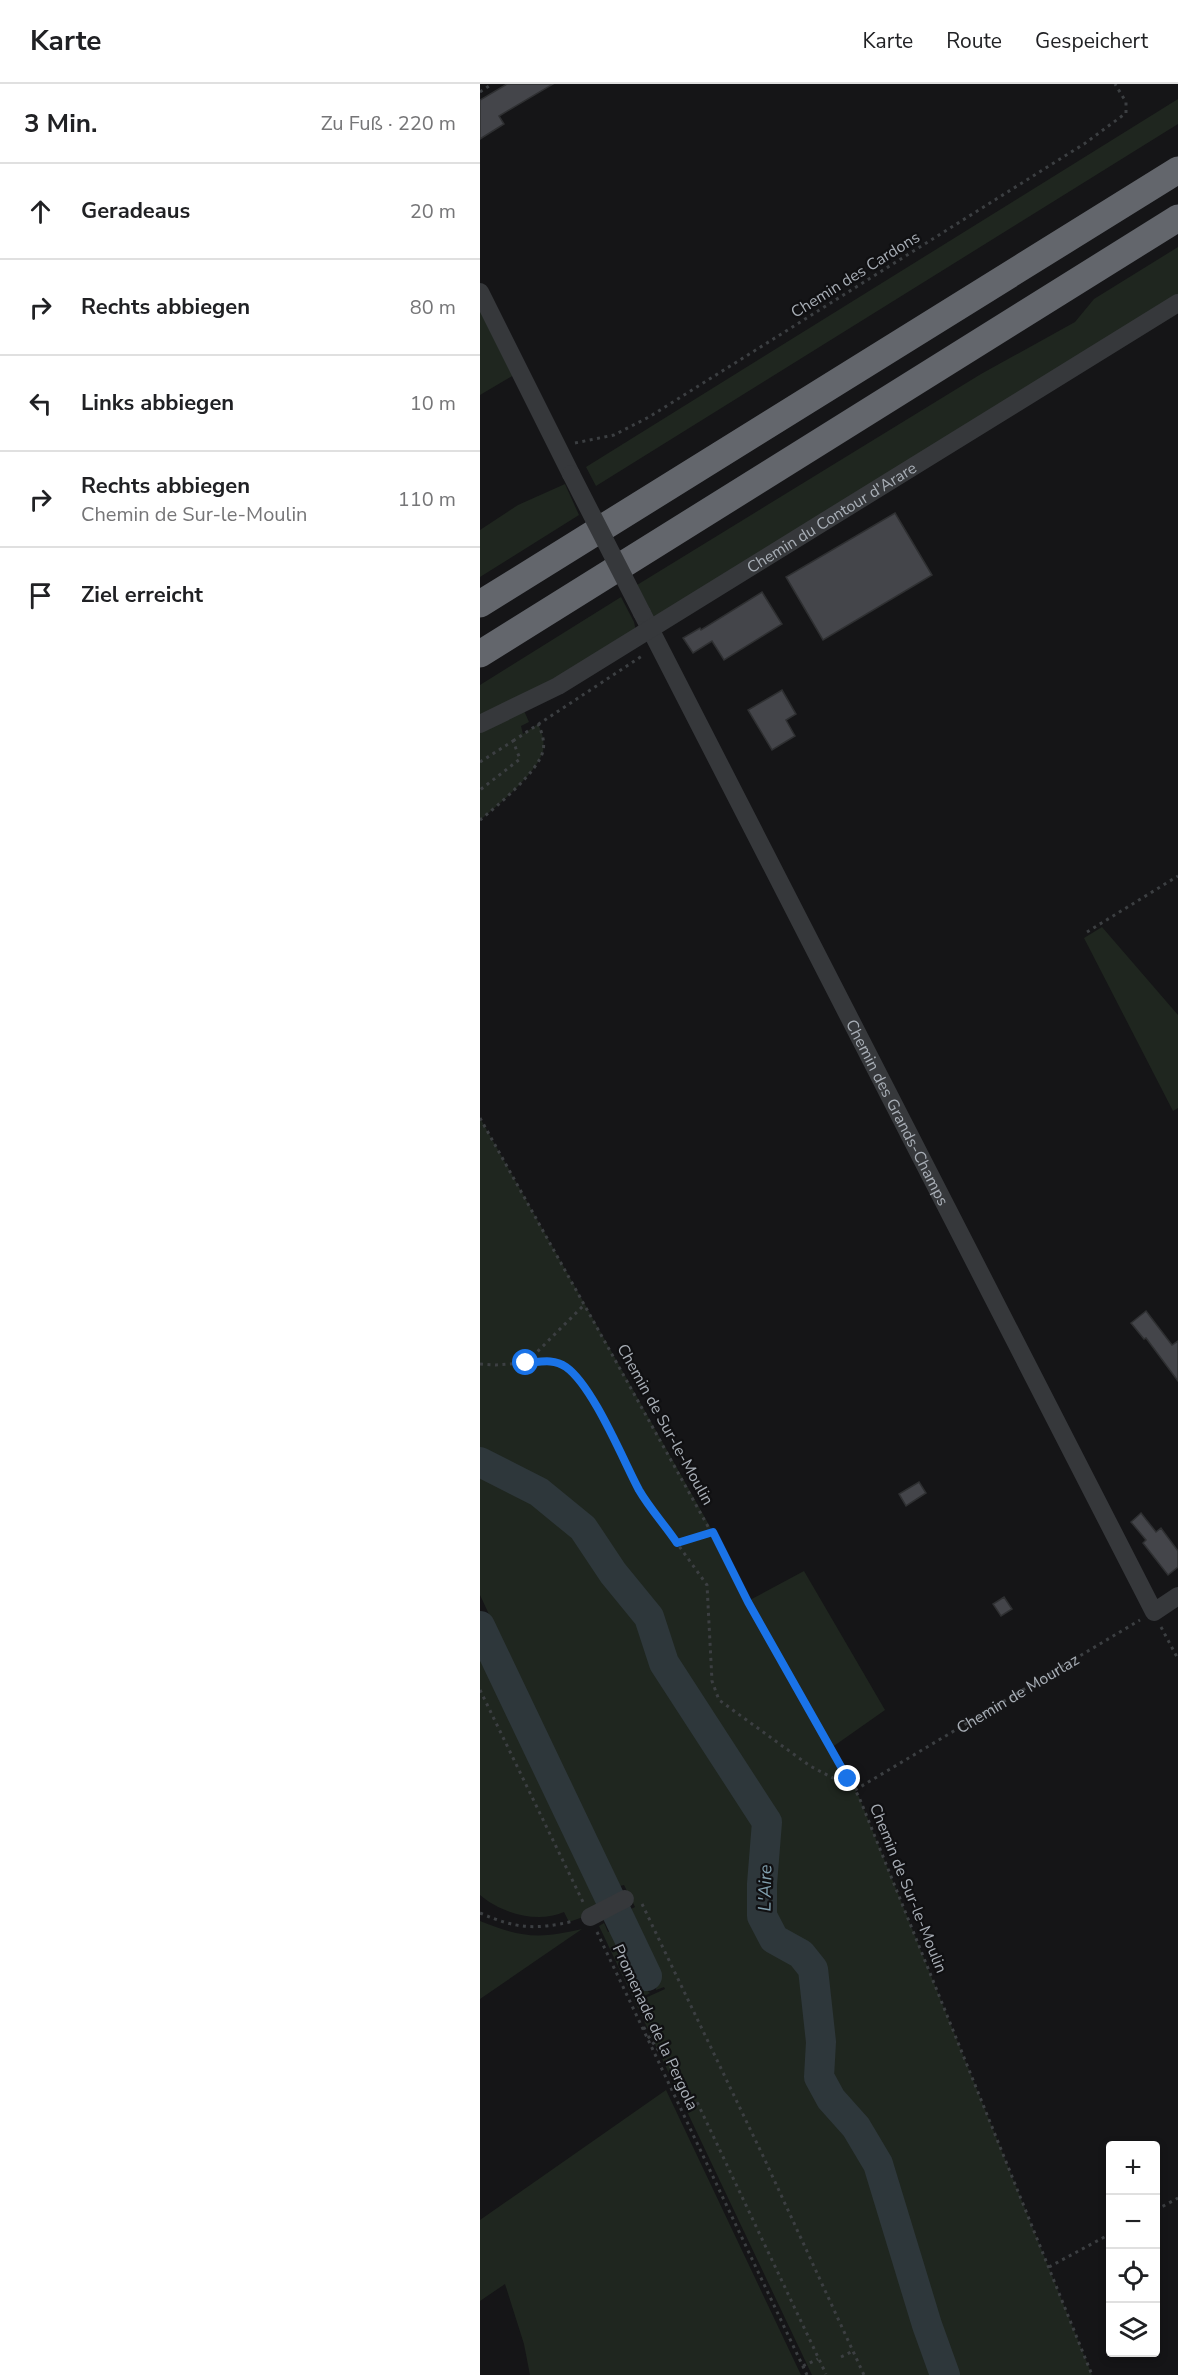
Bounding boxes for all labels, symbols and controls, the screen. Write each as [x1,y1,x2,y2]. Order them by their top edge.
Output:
text: Karte [30,22,101,60]
text: Karte [863,27,913,55]
text: Route [946,27,1002,55]
text: Gespeichert [1035,27,1148,55]
text: 3 Min. [24,106,97,141]
text: Zu Fuß · 220 m [321,110,456,137]
icon: ahead [24,195,57,228]
text: Geradeaus [81,196,190,226]
text: 20 m [410,198,456,225]
street label: Chemin des Cardons [787,226,924,323]
icon: right [24,291,57,324]
text: Rechts abbiegen [81,292,250,322]
text: 80 m [410,294,456,321]
icon: left [24,387,57,420]
text: Links abbiegen [81,388,234,418]
text: 10 m [410,390,456,417]
street label: Chemin du Contour d'Arare [743,457,921,579]
text: Rechts abbiegen [81,471,250,501]
icon: right [24,483,57,516]
text: 110 m [398,486,456,513]
text: Chemin de Sur-le-Moulin [81,501,307,528]
icon: arrive [24,579,57,612]
text: Ziel erreicht [81,580,203,610]
street label: Chemin des Grands-Champs [840,1016,954,1210]
street label: Chemin de Sur-le-Moulin [612,1340,719,1509]
route start [512,1349,538,1375]
street label: Chemin de Mourlaz [953,1649,1083,1739]
route end [834,1765,860,1791]
street label: Chemin de Sur-le-Moulin [864,1800,952,1976]
water label: L'Aire [753,1864,777,1912]
street label: Promenade de la Pergola [607,1941,703,2114]
map controls [1106,2141,1160,2357]
button: + [1106,2141,1160,2195]
button: − [1106,2195,1160,2249]
button: locate [1106,2249,1160,2303]
button: layers [1106,2303,1160,2357]

